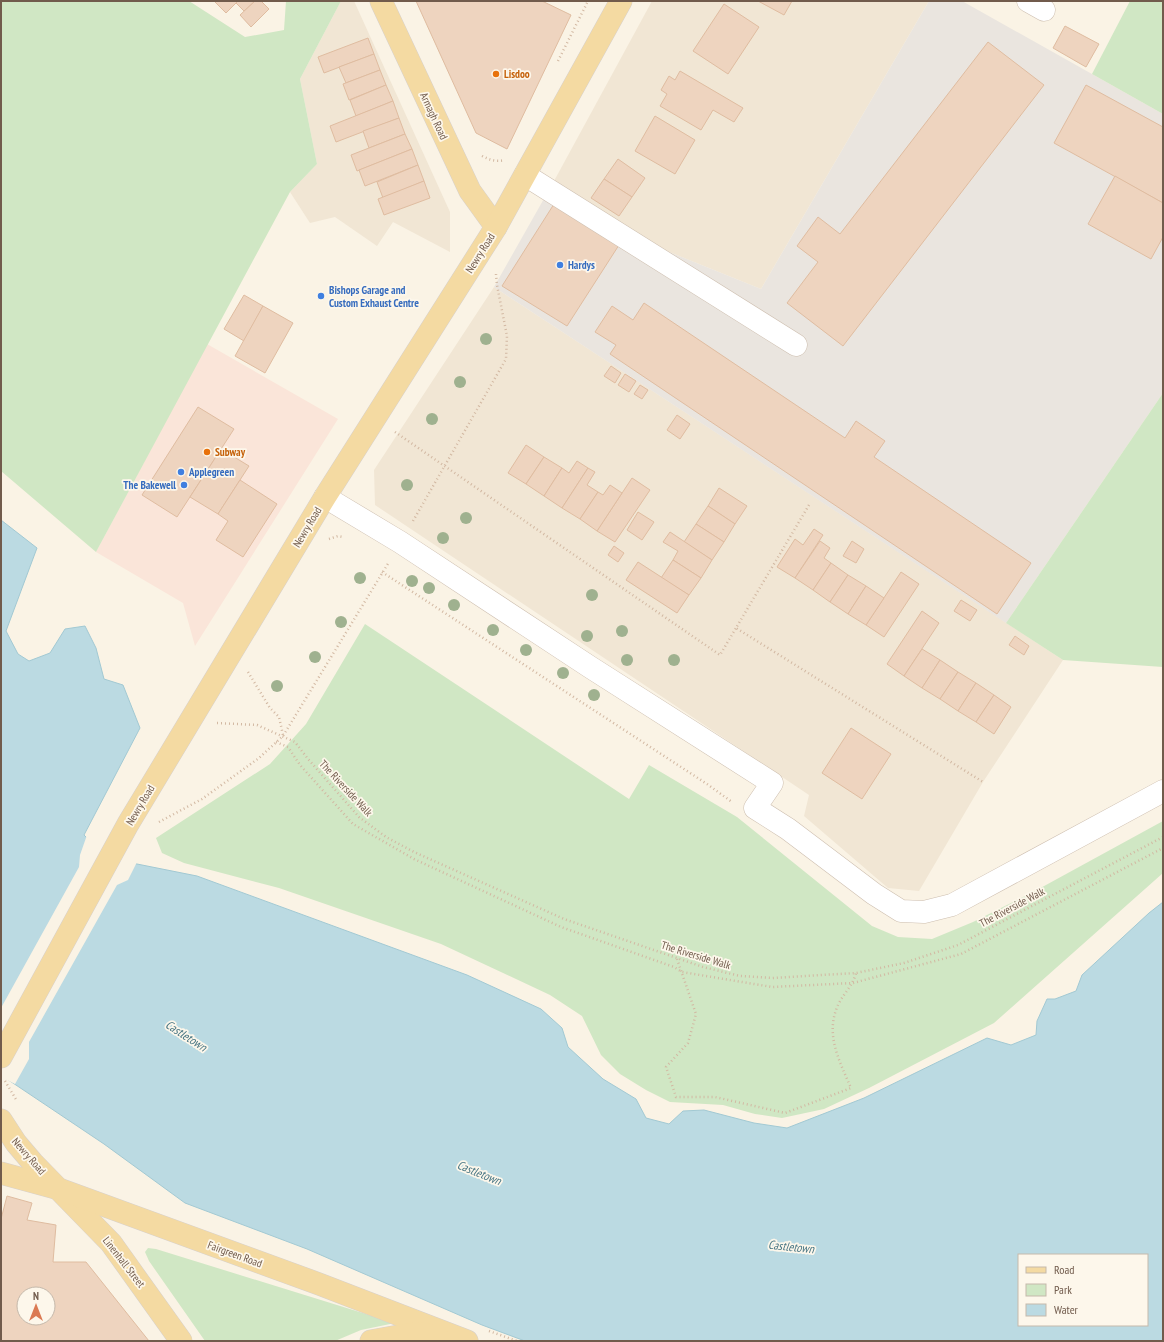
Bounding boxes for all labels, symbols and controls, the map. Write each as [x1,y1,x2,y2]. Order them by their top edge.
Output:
place label: Lisdoo [504,67,530,81]
marker: Lisdoo [491,69,501,79]
street label: Armagh Road [417,90,451,142]
street label: Newry Road [462,230,498,276]
place label: Hardys [568,258,595,272]
marker: Hardys [555,260,565,270]
place label: Bishops Garage and Custom Exhaust Centre [329,283,419,310]
marker: Bishops Garage and Custom Exhaust Centre [316,291,326,301]
place label: Subway [215,445,246,459]
marker: Subway [202,447,212,457]
place label: Applegreen [188,465,234,479]
marker: Applegreen [176,467,186,477]
place label: The Bakewell [123,478,176,492]
marker: The Bakewell [179,480,189,490]
street label: Newry Road [289,504,325,550]
street label: The Riverside Walk [316,757,376,820]
street label: Newry Road [122,782,158,828]
street label: The Riverside Walk [977,884,1048,930]
street label: The Riverside Walk [660,938,733,972]
water label: Castletown [163,1017,210,1055]
street label: Newry Road [9,1135,49,1178]
water label: Castletown [455,1157,504,1188]
street label: Linenhall Street [100,1234,148,1290]
water label: Castletown [767,1237,815,1256]
street label: Fairgreen Road [206,1238,264,1270]
legend [1018,1254,1148,1326]
text: Road [1054,1262,1074,1277]
text: Park [1054,1282,1072,1297]
north arrow [16,1286,56,1326]
text: N [33,1289,39,1303]
text: Water [1054,1302,1079,1317]

